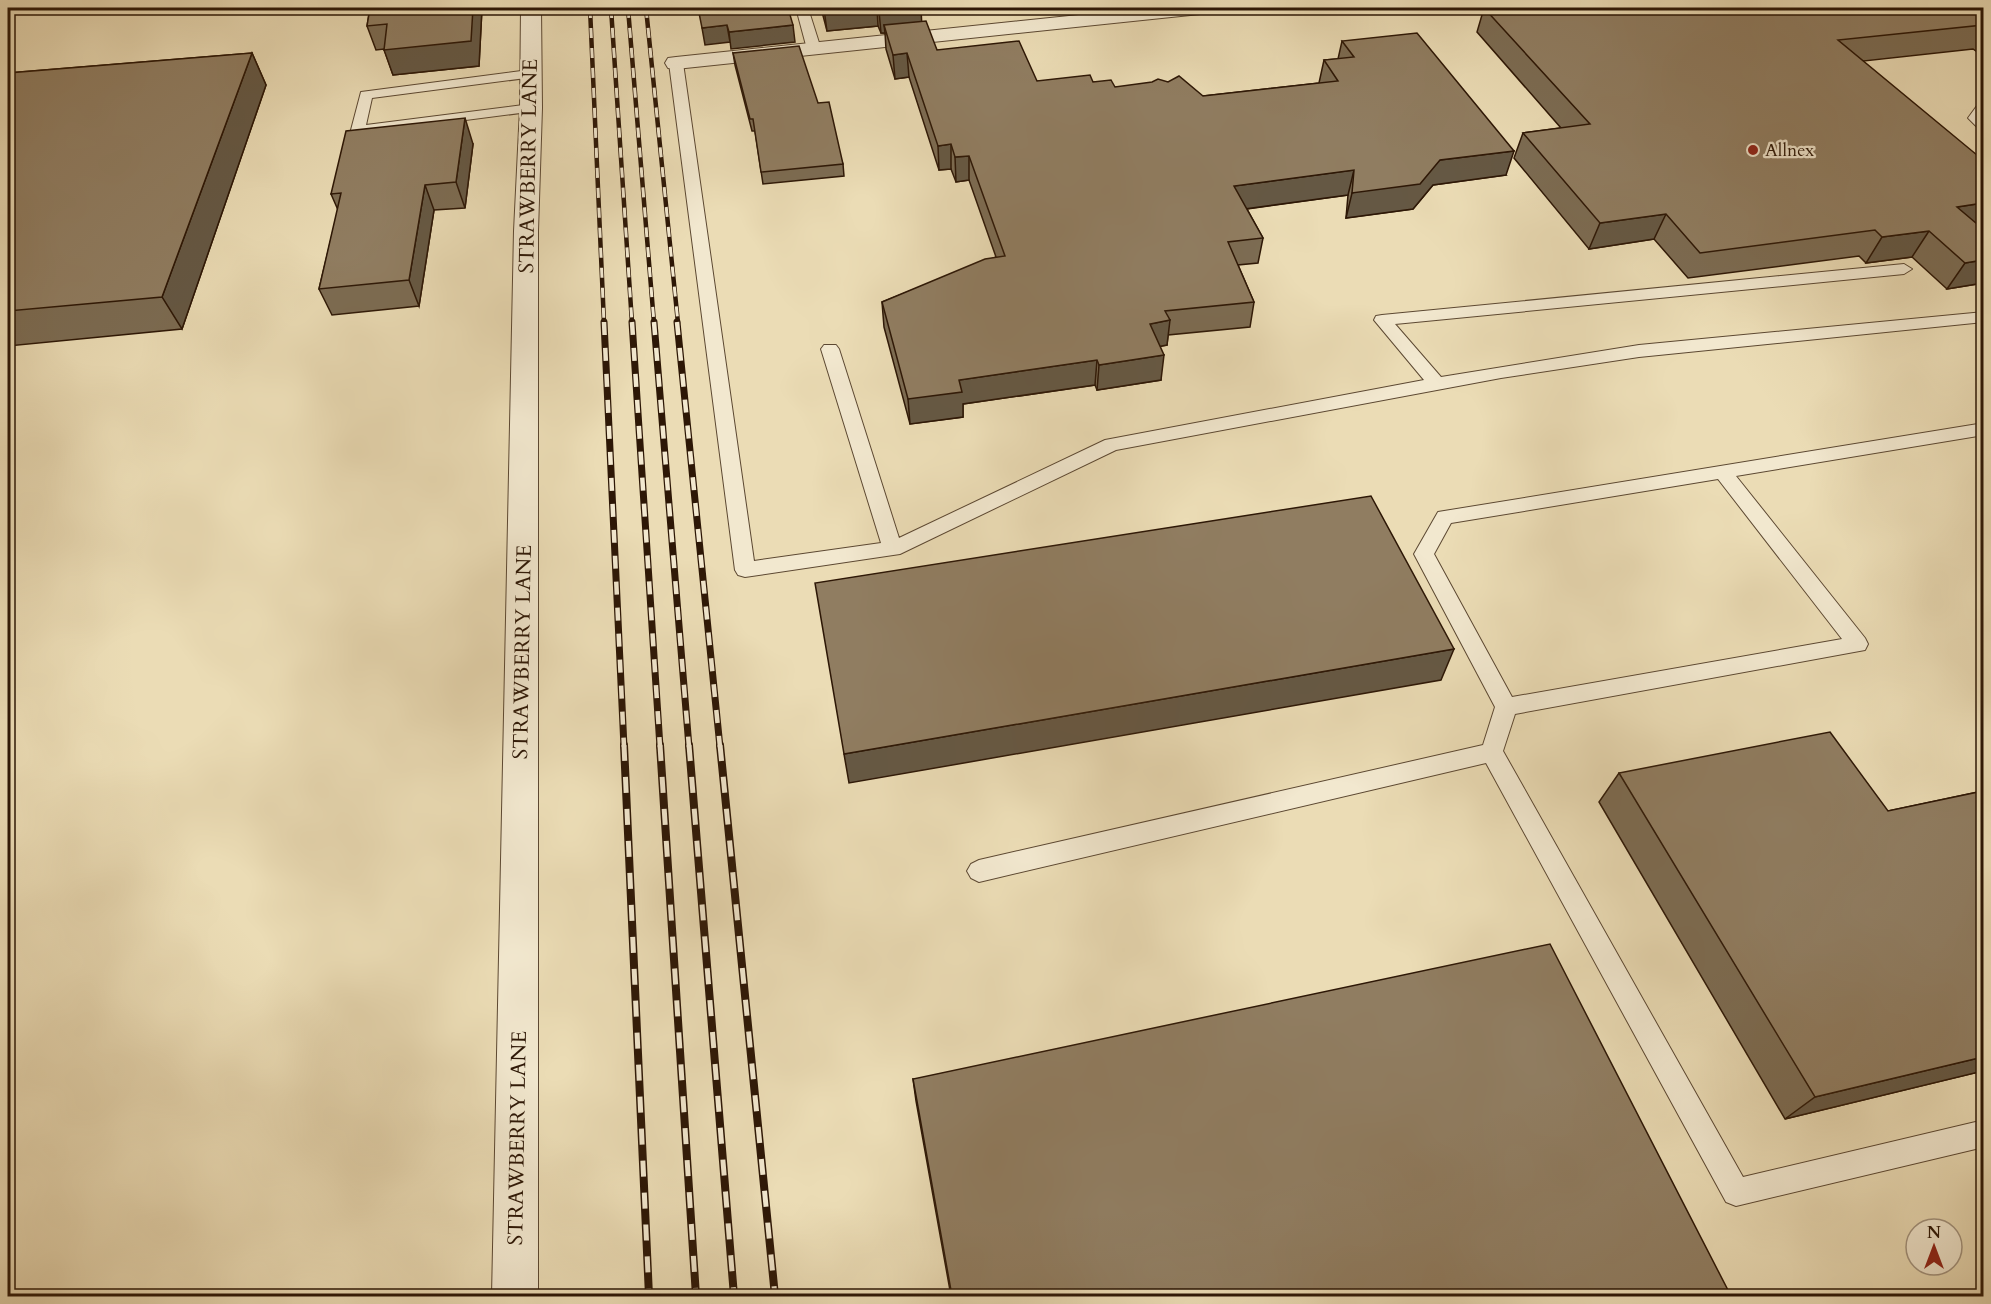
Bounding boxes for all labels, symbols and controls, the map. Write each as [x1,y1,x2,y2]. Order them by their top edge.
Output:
street label: STRAWBERRY LANE [512,58,545,274]
place label: Allnex [1765,138,1814,163]
marker: Allnex [1746,143,1760,157]
street label: STRAWBERRY LANE [506,544,539,760]
street label: STRAWBERRY LANE [501,1030,534,1246]
north arrow [1904,1217,1964,1277]
text: N [1927,1222,1941,1244]

